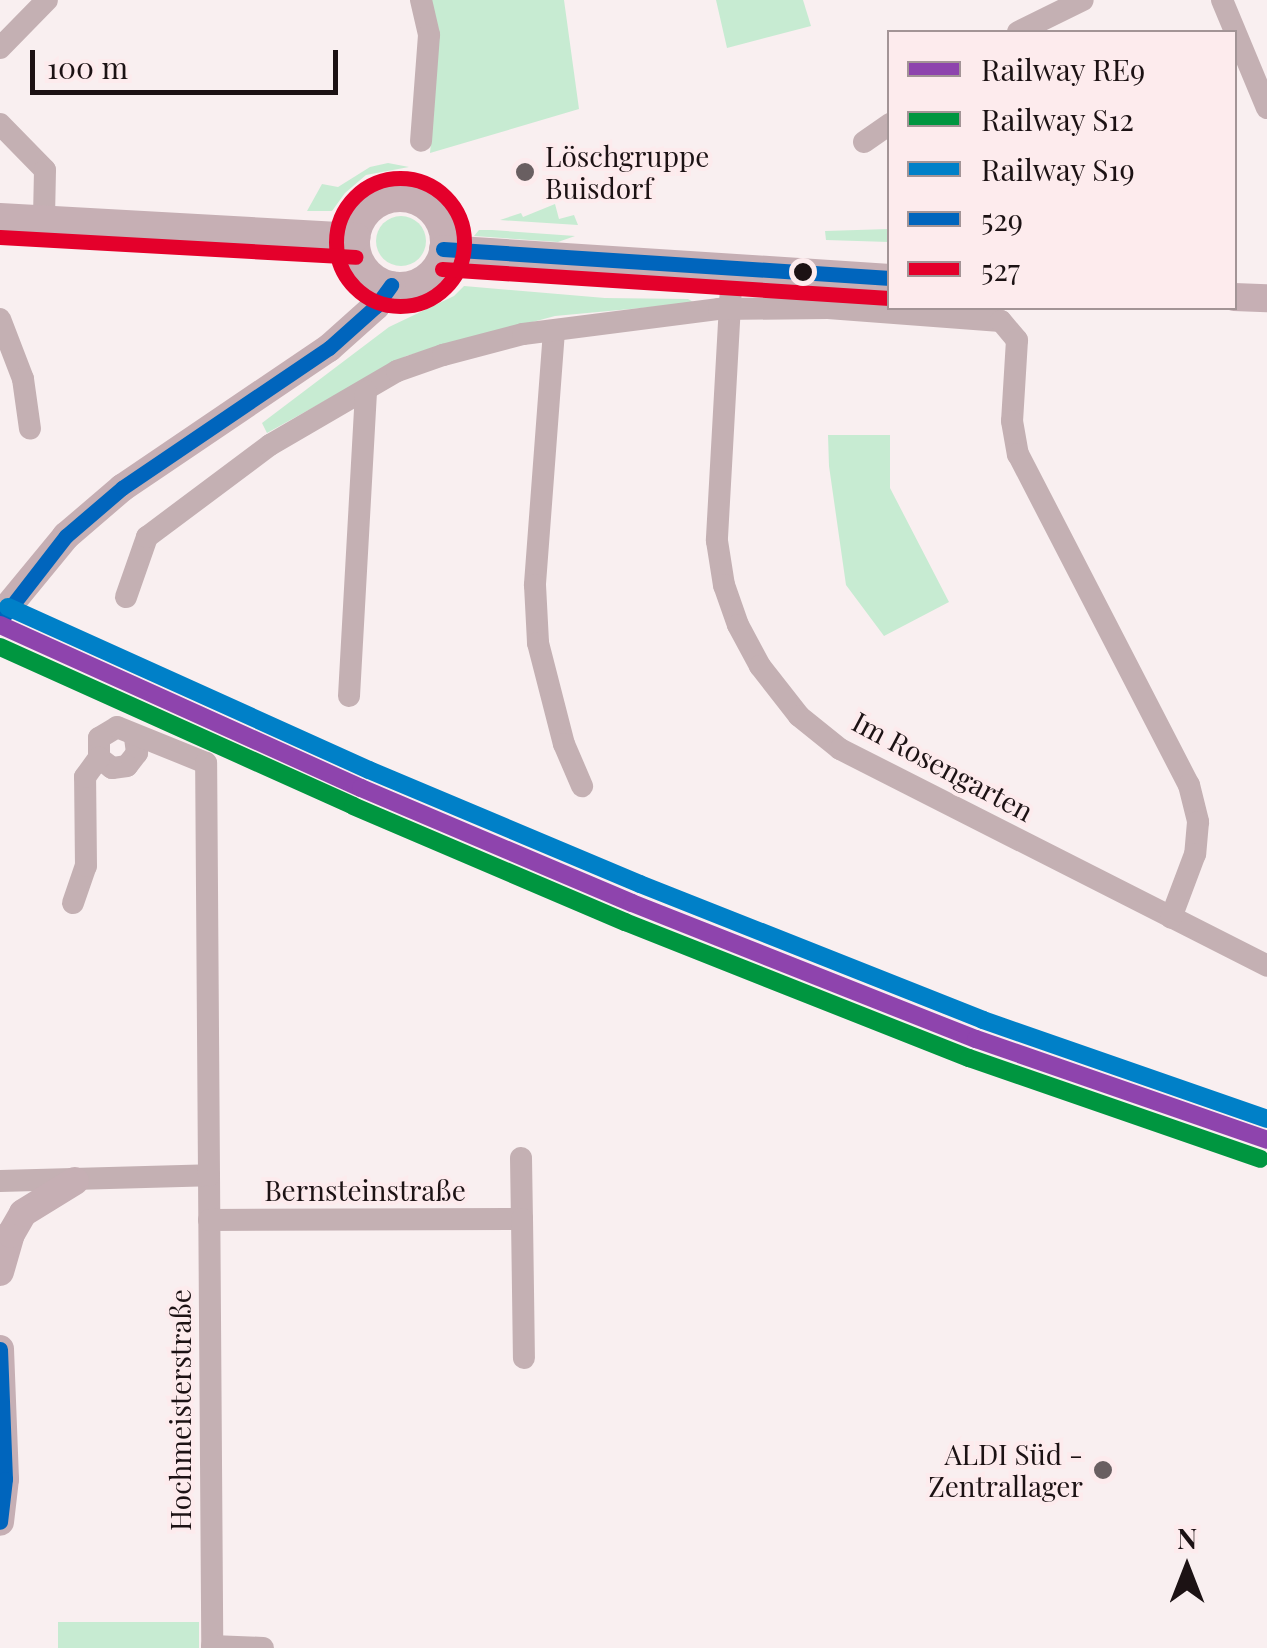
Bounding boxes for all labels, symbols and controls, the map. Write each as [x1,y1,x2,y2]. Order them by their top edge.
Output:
scale bar [35,30,342,92]
legend [887,30,1237,310]
text: 100 m [47,47,128,87]
text: Railway RE9 [981,49,1145,89]
text: Railway S12 [981,99,1134,139]
place label: Löschgruppe Buisdorf [545,139,709,205]
text: Railway S19 [981,149,1135,189]
marker: Löschgruppe Buisdorf [514,161,536,183]
text: 529 [981,199,1023,239]
text: 527 [981,249,1020,289]
unlabelled marker [793,262,813,282]
street label: Im Rosengarten [847,704,1039,828]
street label: Bernsteinstraße [264,1173,466,1207]
street label: Hochmeisterstraße [163,1289,197,1531]
place label: ALDI Süd - Zentrallager [928,1437,1083,1503]
marker: ALDI Süd - Zentrallager [1092,1459,1114,1481]
north arrow [1137,1518,1237,1618]
text: N [1177,1519,1197,1556]

